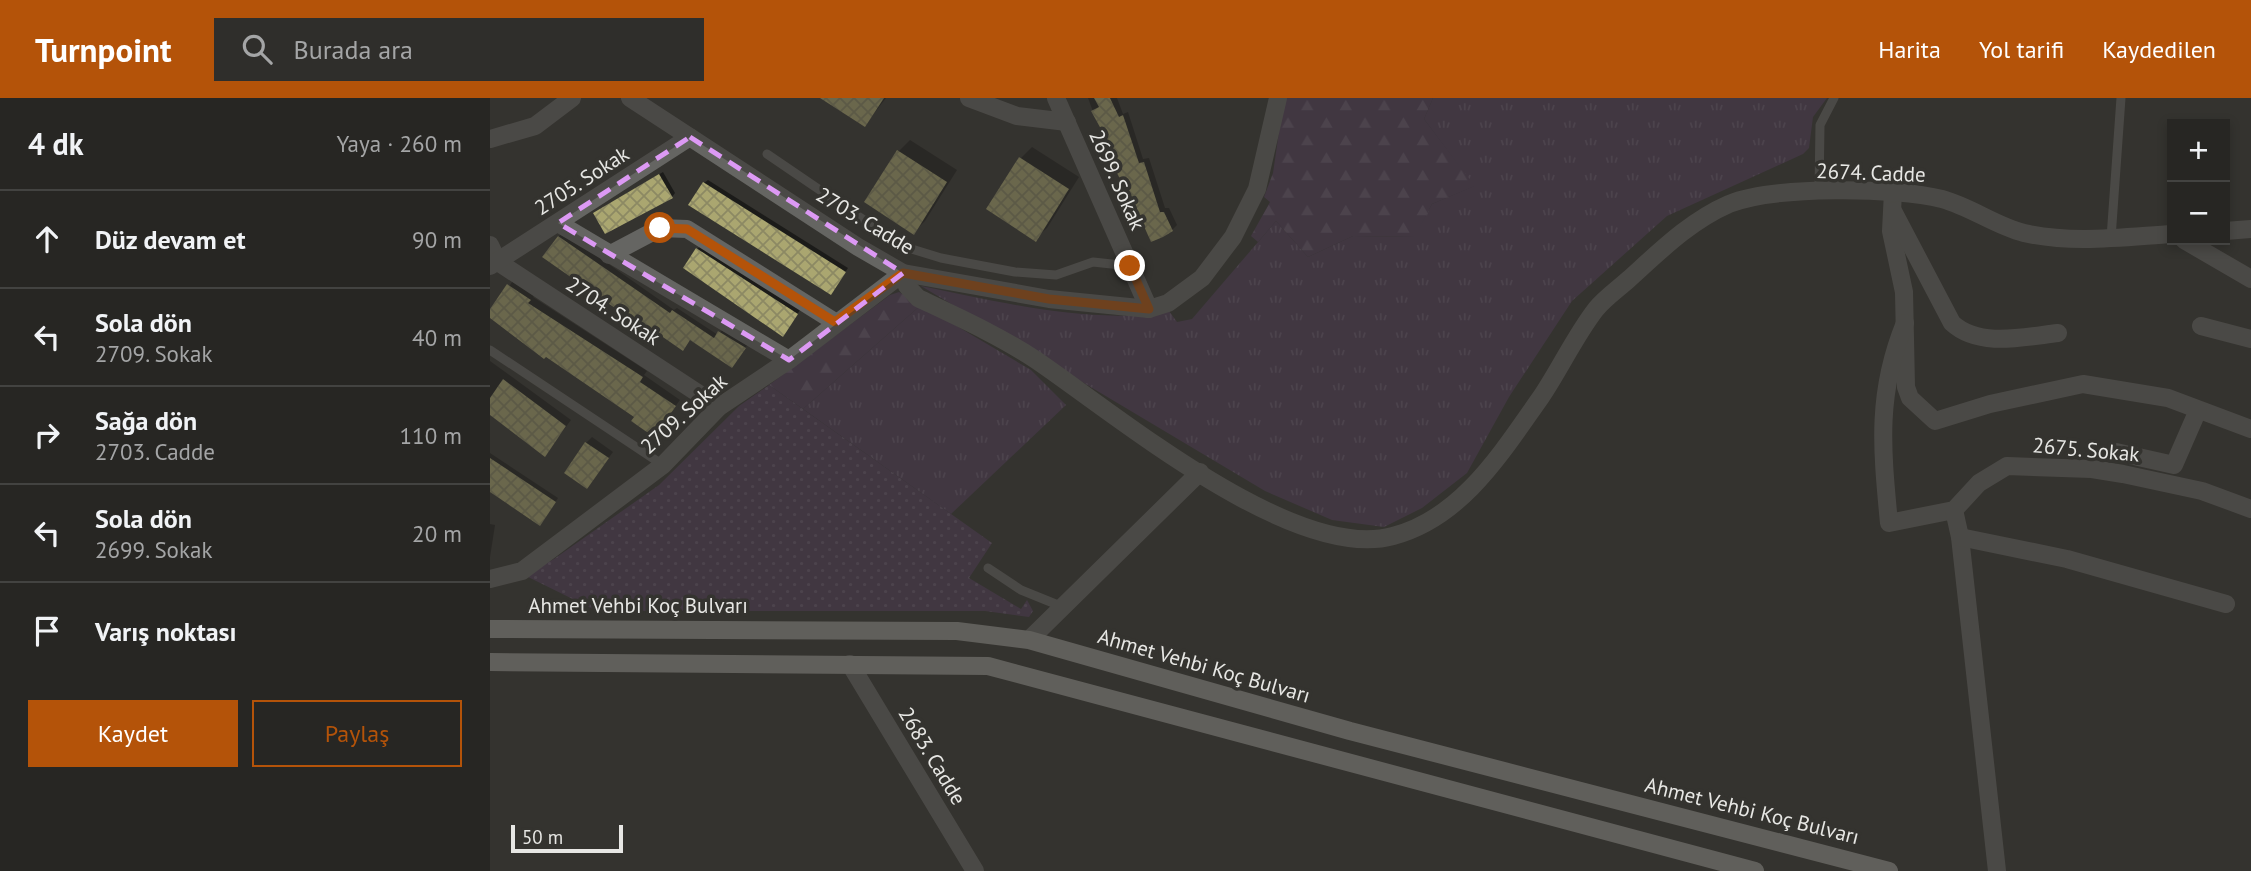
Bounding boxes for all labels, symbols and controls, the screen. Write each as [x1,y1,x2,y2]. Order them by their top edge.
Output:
search box [214,18,704,81]
text: Turnpoint [35,28,172,71]
icon: search [238,30,276,68]
text: Burada ara [294,33,413,66]
text: Harita [1878,34,1941,65]
text: Yol tarifi [1979,34,2064,65]
text: Kaydedilen [2102,34,2216,65]
map controls [2167,119,2230,245]
button: + [2167,119,2230,182]
text: 4 dk [28,124,84,163]
street label: 2699. Sokak [1083,125,1152,234]
text: Yaya · 260 m [336,129,462,158]
street label: 2705. Sokak [529,140,634,221]
street label: 2674. Cadde [1816,157,1926,188]
street label: 2703. Cadde [811,181,919,260]
button: − [2167,182,2230,245]
route start [644,212,675,243]
icon: ahead [28,220,66,258]
text: Düz devam et [95,223,245,256]
text: 90 m [412,225,462,254]
route end [1114,250,1145,281]
street label: 2704. Sokak [561,270,666,351]
text: Sola dön [95,306,192,339]
icon: left [28,318,66,356]
text: 40 m [412,323,462,352]
text: 2709. Sokak [95,339,212,368]
street label: 2709. Sokak [635,368,733,460]
text: Sağa dön [95,404,197,437]
icon: right [28,416,66,454]
text: 110 m [400,421,462,450]
street label: 2675. Sokak [2031,431,2141,468]
text: 2703. Cadde [95,437,215,466]
text: Sola dön [95,502,192,535]
icon: left [28,514,66,552]
text: 20 m [412,519,462,548]
text: 2699. Sokak [95,535,212,564]
street label: Ahmet Vehbi Koç Bulvarı [528,592,748,619]
icon: arrive [28,612,66,650]
text: Varış noktası [95,615,237,648]
street label: Ahmet Vehbi Koç Bulvarı [1095,622,1313,709]
button: Kaydet [28,700,238,767]
button: Paylaş [252,700,462,767]
street label: 2683. Cadde [893,702,972,810]
street label: Ahmet Vehbi Koç Bulvarı [1642,771,1862,850]
scale bar [511,822,623,854]
text: 50 m [522,825,563,849]

